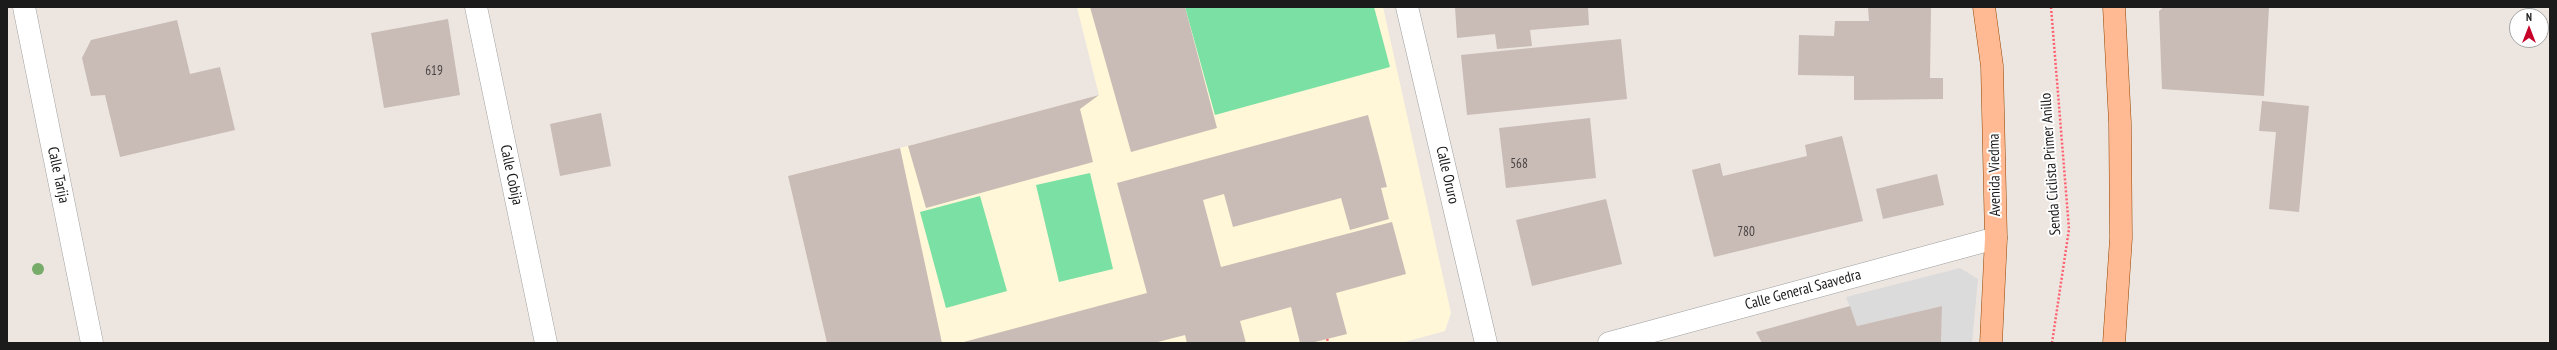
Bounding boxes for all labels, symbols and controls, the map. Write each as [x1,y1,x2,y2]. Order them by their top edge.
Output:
north arrow [2509,8,2549,48]
text: N [2526,10,2532,24]
house number: 619 [425,63,443,79]
street label: Senda Ciclista Primer Anillo [2037,92,2065,236]
street label: Avenida Viedma [1985,133,2005,217]
street label: Calle Cobija [496,143,526,207]
street label: Calle Oruro [1432,144,1462,206]
street label: Calle Tarija [43,145,73,205]
house number: 568 [1510,156,1528,172]
house number: 780 [1737,224,1755,240]
street label: Calle General Saavedra [1743,266,1863,314]

